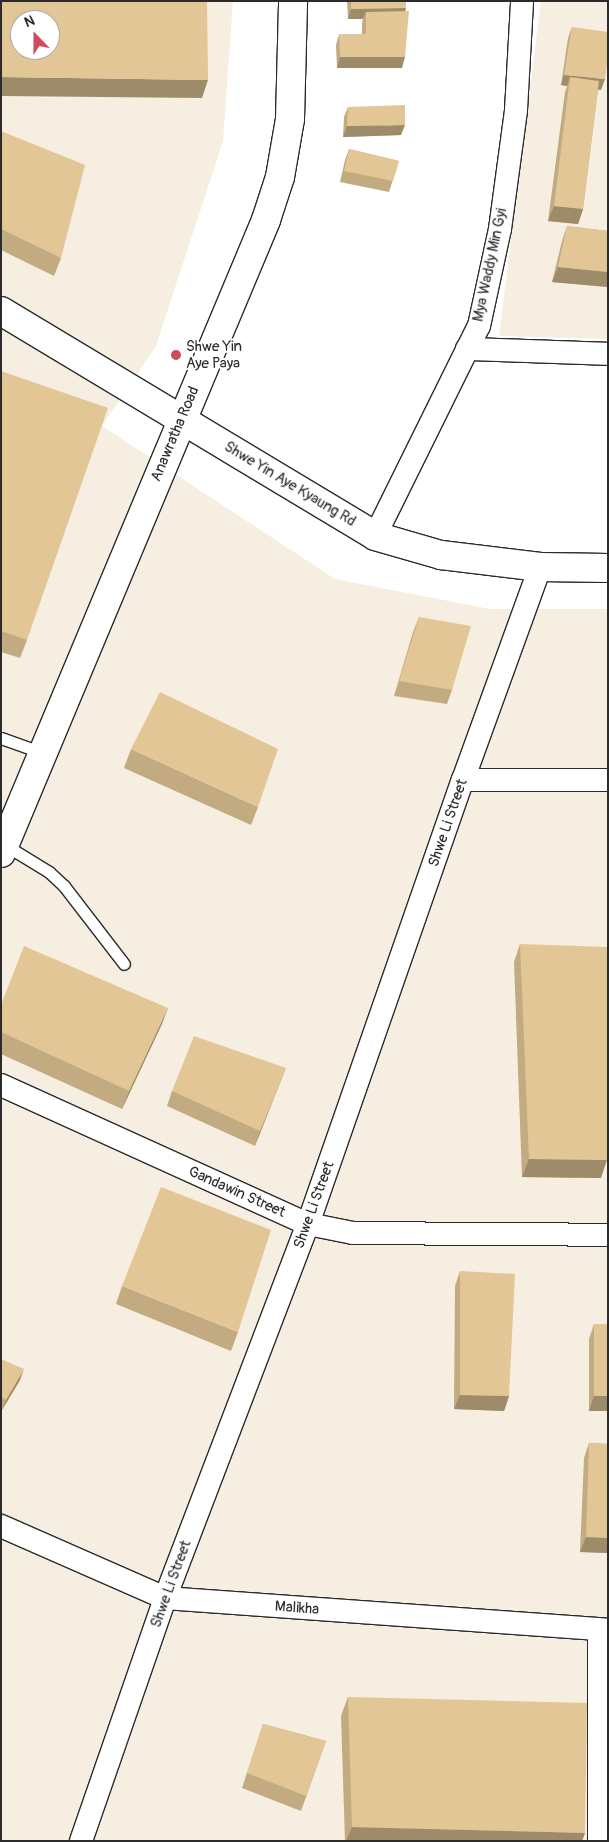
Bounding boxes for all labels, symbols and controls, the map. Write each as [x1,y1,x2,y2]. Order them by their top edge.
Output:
north arrow [10,10,60,60]
text: N [22,12,37,31]
street label: Mya Waddy Min Gyi [469,207,511,323]
place label: Shwe Yin Aye Paya [186,337,242,372]
marker: Shwe Yin Aye Paya [170,349,182,361]
street label: Anawratha Road [147,384,203,484]
street label: Shwe Yin Aye Kyaung Rd [221,438,359,530]
street label: Shwe Li Street [425,777,471,869]
street label: Shwe Li Street [290,1159,338,1251]
street label: Gandawin Street [186,1163,288,1221]
street label: Shwe Li Street [147,1538,195,1630]
street label: Malikha [274,1597,320,1619]

